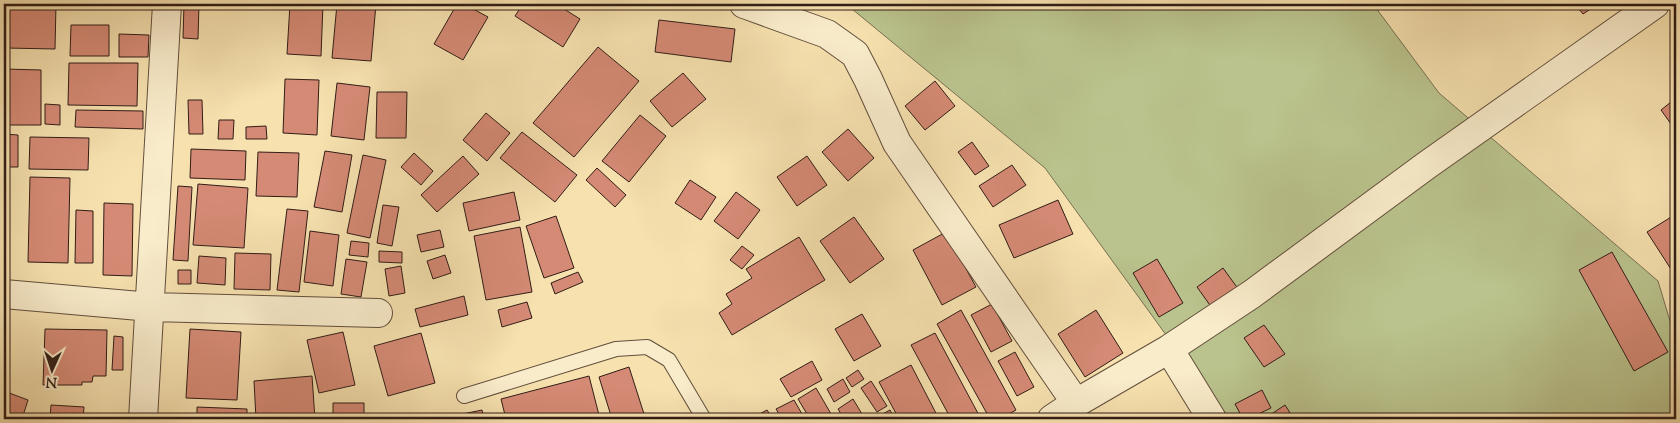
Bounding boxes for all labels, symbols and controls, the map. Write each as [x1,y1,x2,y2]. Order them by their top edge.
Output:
north arrow [28,346,78,396]
text: N [45,371,58,391]

